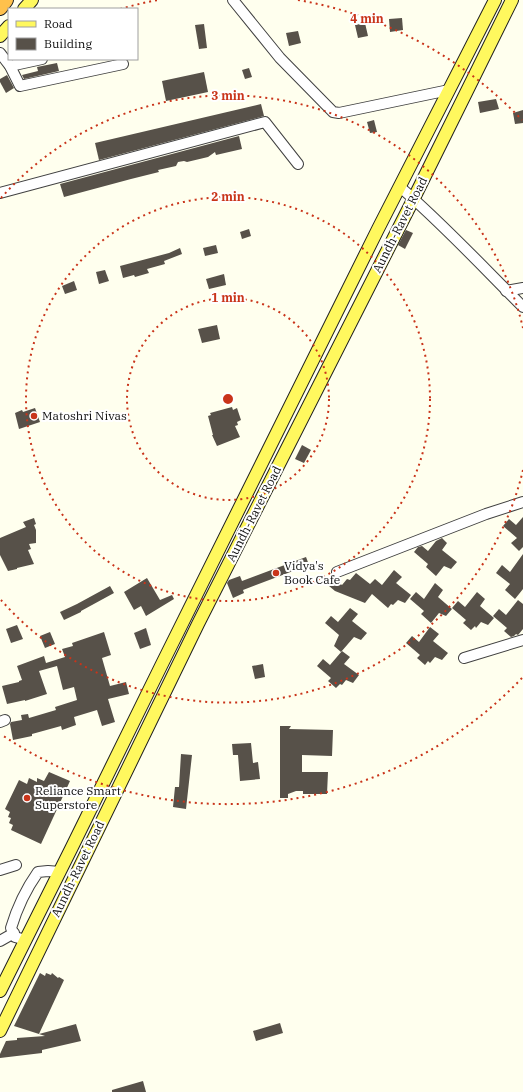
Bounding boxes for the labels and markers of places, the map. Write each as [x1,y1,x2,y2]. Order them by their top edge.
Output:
centre of rings [221,392,235,406]
place label: Matoshri Nivas [42,408,127,423]
marker: Matoshri Nivas [29,411,39,421]
place label: Vidya's Book Cafe [284,558,340,587]
marker: Vidya's Book Cafe [271,568,281,578]
place label: Reliance Smart Superstore [35,783,121,812]
marker: Reliance Smart Superstore [22,793,32,803]

